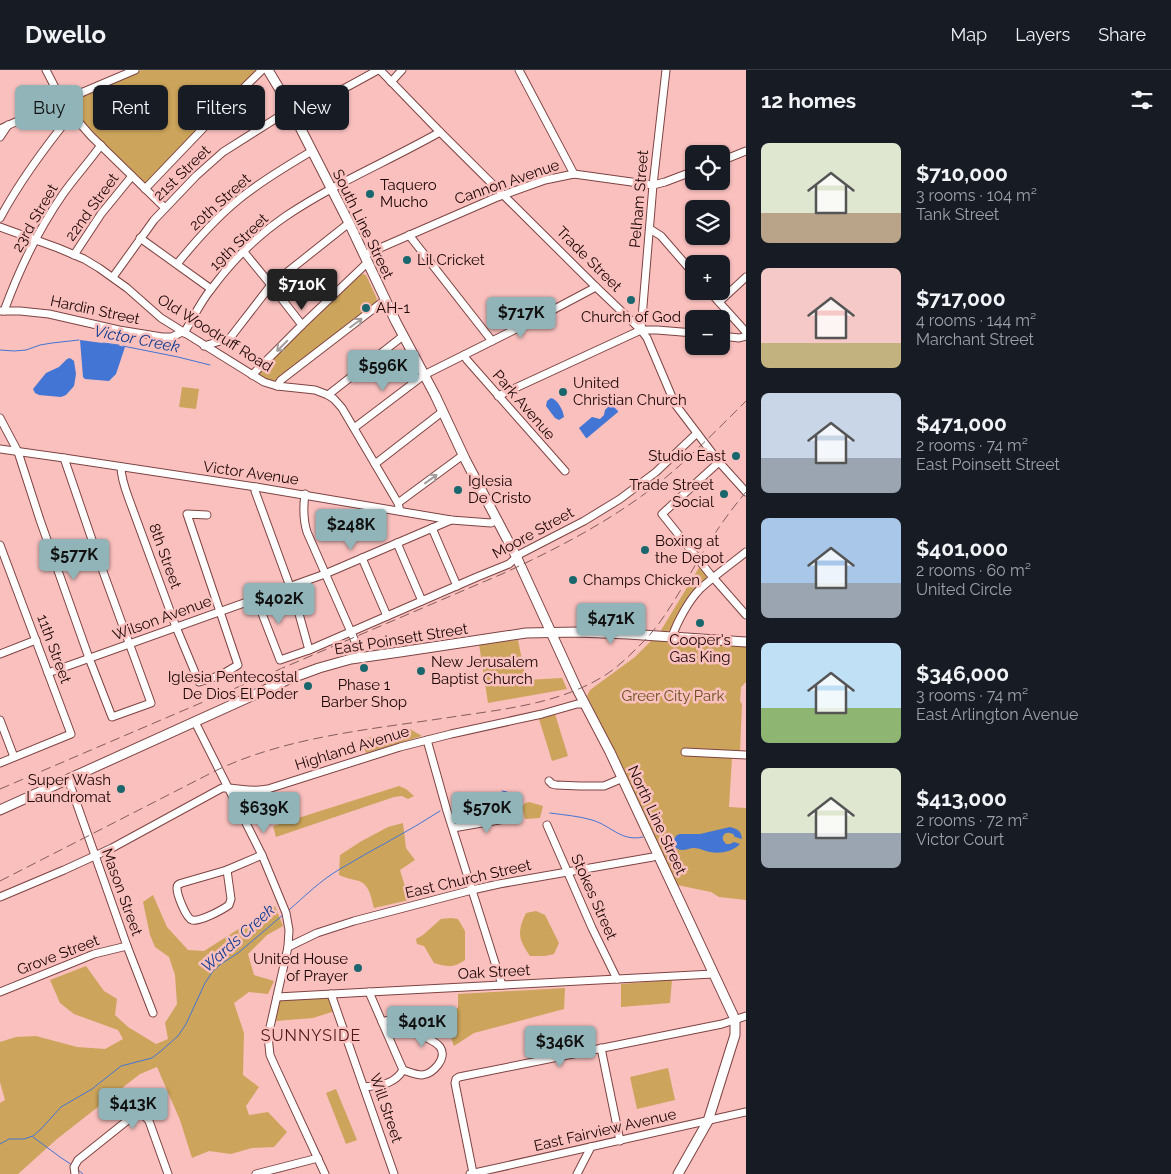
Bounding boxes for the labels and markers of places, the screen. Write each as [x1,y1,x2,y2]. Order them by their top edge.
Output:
place label: Taquero Mucho [380,176,437,211]
marker: Taquero Mucho [364,188,376,200]
place label: Lil Cricket [417,251,485,269]
marker: Lil Cricket [401,254,413,266]
pin: $710K [267,268,337,311]
marker: Church of God [625,294,637,306]
pin: $717K [486,296,556,339]
place label: AH-1 [376,299,410,317]
marker: AH-1 [360,302,372,314]
place label: Church of God [581,308,681,326]
pin: $596K [348,350,418,392]
place label: United Christian Church [573,374,687,409]
marker: United Christian Church [557,386,569,398]
place label: Studio East [648,447,726,465]
marker: Studio East [730,450,742,462]
place label: Iglesia De Cristo [468,472,531,507]
place label: Trade Street Social [629,476,715,511]
marker: Iglesia De Cristo [452,484,464,496]
marker: Trade Street Social [718,488,730,500]
pin: $248K [316,508,386,551]
place label: Boxing at the Depot [655,532,724,567]
pin: $577K [39,538,109,581]
marker: Boxing at the Depot [639,544,651,556]
place label: Champs Chicken [583,571,700,589]
marker: Champs Chicken [567,574,579,586]
pin: $402K [244,582,314,625]
pin: $471K [576,602,646,645]
marker: Cooper's Gas King [694,617,706,629]
place label: Cooper's Gas King [669,631,731,666]
place label: New Jerusalem Baptist Church [431,653,538,688]
marker: Phase 1 Barber Shop [358,662,370,674]
marker: New Jerusalem Baptist Church [415,665,427,677]
place label: Iglesia Pentecostal De Dios El Poder [168,668,299,703]
place label: Phase 1 Barber Shop [321,676,407,711]
marker: Iglesia Pentecostal De Dios El Poder [302,680,314,692]
place label: Super Wash Laundromat [26,771,111,806]
marker: Super Wash Laundromat [115,783,127,795]
pin: $639K [229,792,299,834]
pin: $570K [452,792,522,834]
place label: United House of Prayer [253,950,349,985]
marker: United House of Prayer [352,962,364,974]
pin: $401K [387,1006,457,1048]
pin: $346K [525,1026,595,1068]
pin: $413K [98,1088,168,1130]

